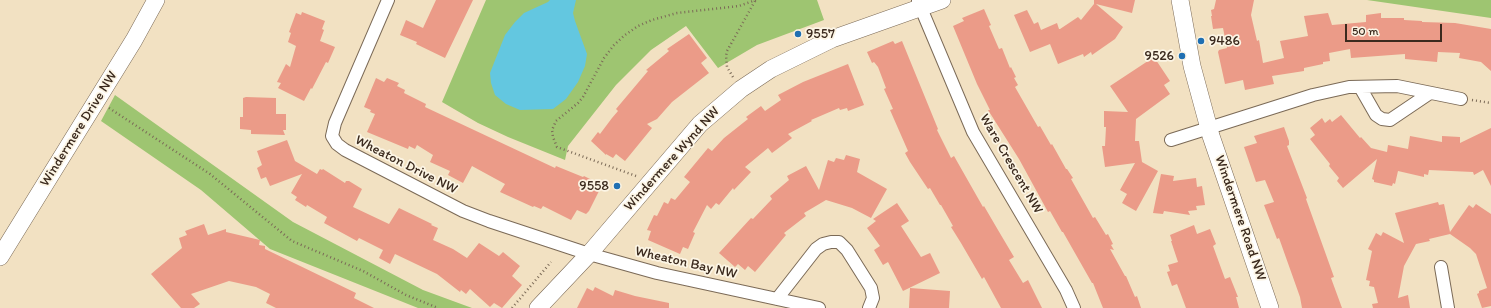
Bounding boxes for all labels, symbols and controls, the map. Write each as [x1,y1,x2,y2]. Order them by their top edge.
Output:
scale bar [1347,16,1444,42]
text: 50 m [1352,24,1378,38]
place label: 9557 [806,26,835,42]
marker: 9557 [793,29,803,39]
place label: 9486 [1209,33,1240,49]
marker: 9486 [1196,36,1206,46]
place label: 9526 [1145,48,1174,64]
marker: 9526 [1177,51,1187,61]
street label: Windermere Drive NW [37,68,121,190]
street label: Windermere Wynd NW [621,103,723,215]
street label: Ware Crescent NW [976,111,1046,217]
street label: Wheaton Drive NW [352,132,460,198]
street label: Windermere Road NW [1211,153,1269,283]
place label: 9558 [579,178,609,194]
marker: 9558 [612,181,622,191]
street label: Wheaton Bay NW [634,243,738,283]

